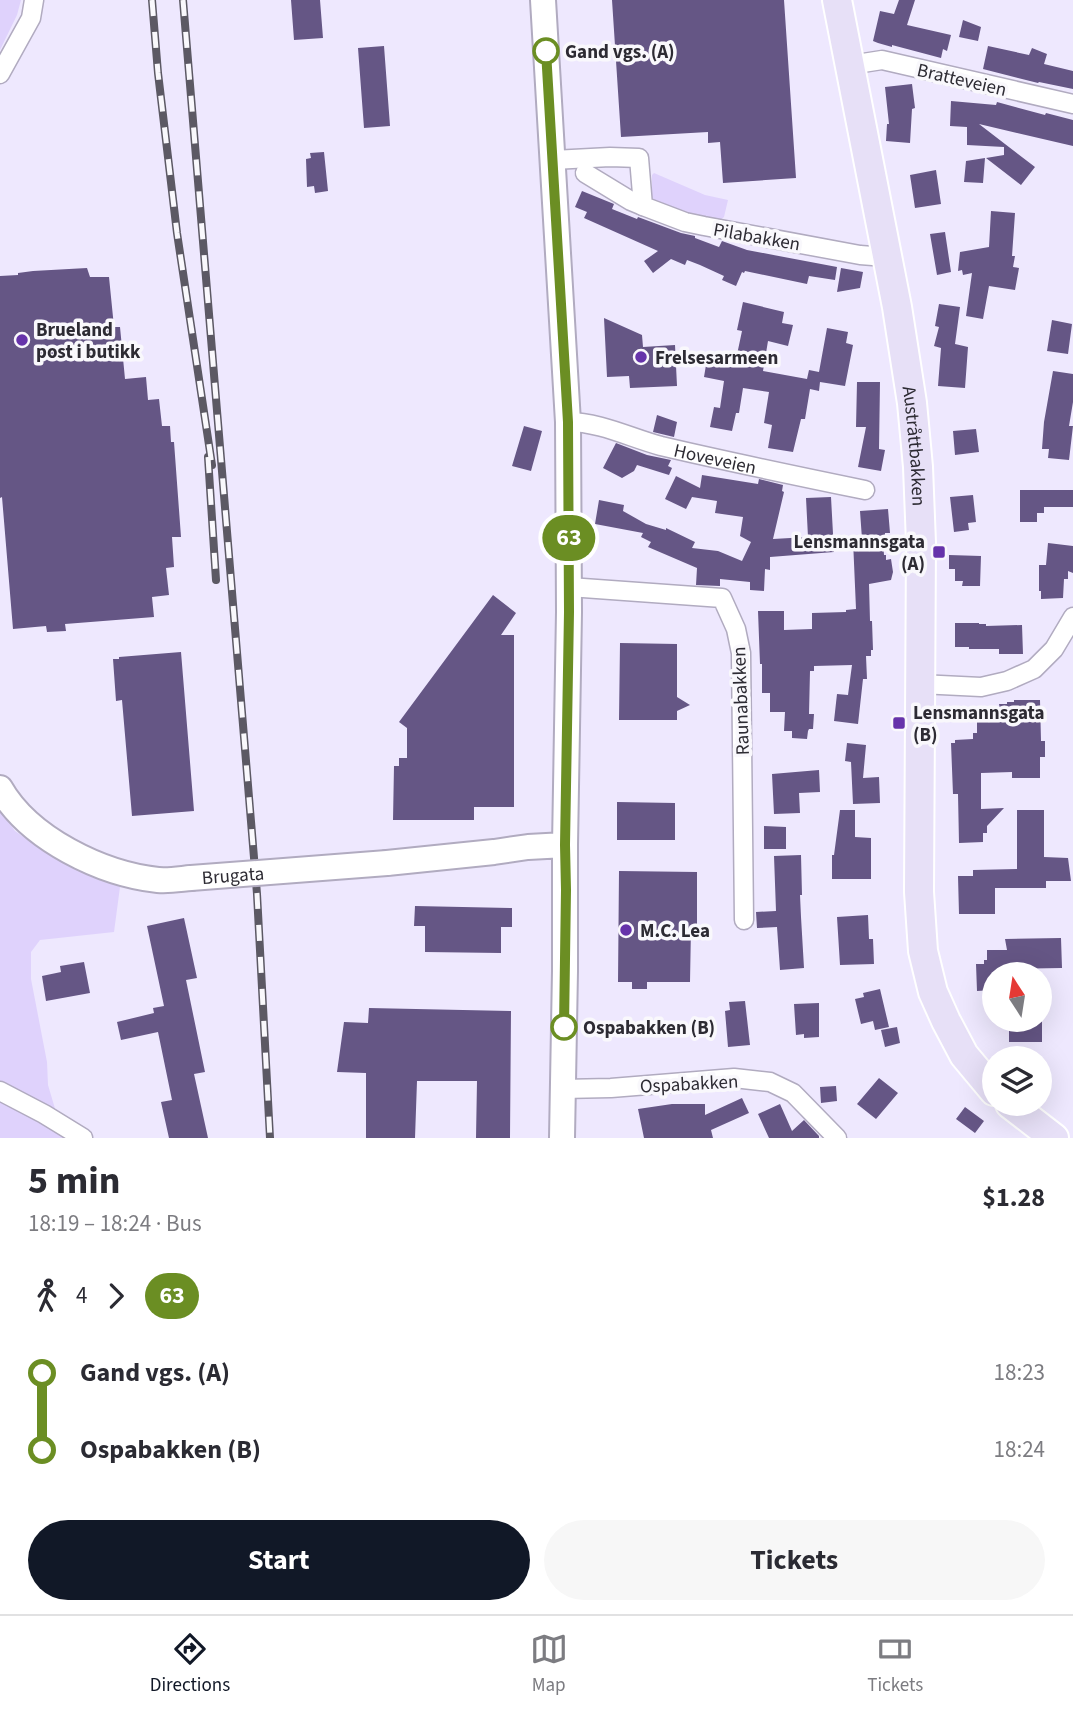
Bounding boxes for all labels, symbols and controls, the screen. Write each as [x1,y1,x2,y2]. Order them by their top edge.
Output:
marker: Gand vgs. (A) [533,38,559,64]
place label: Gand vgs. (A) [565,39,675,66]
street label: Bratteveien [914,57,1009,104]
street label: Pilabakken [711,217,802,258]
place label: Brueland post i butikk [36,317,141,366]
marker: Brueland post i butikk [14,332,30,348]
place label: Frelsesarmeen [655,345,778,372]
marker: Frelsesarmeen [633,349,649,365]
street label: Austråttbakken [895,384,932,507]
street label: Hoveveien [671,437,759,482]
line badge: 63 [538,515,600,561]
text: 63 [556,520,582,555]
place label: Lensmannsgata (A) [793,529,925,578]
marker: Lensmannsgata (A) [931,544,947,560]
street label: Raunabakken [726,646,757,756]
place label: Lensmannsgata (B) [913,700,1045,749]
marker: Lensmannsgata (B) [891,715,907,731]
street label: Brugata [201,860,265,892]
place label: M.C. Lea [640,918,710,945]
marker: M.C. Lea [618,922,634,938]
north arrow [982,962,1052,1032]
map controls [982,962,1052,1116]
marker: Ospabakken (B) [551,1014,577,1040]
place label: Ospabakken (B) [583,1015,715,1042]
button: layers [982,1046,1052,1116]
street label: Ospabakken [639,1068,739,1101]
text: 5 min [28,1154,120,1208]
text: $1.28 [982,1179,1045,1216]
text: 18:19 – 18:24 · Bus [28,1207,202,1240]
icon: walk [28,1277,66,1315]
icon: forward [97,1277,135,1315]
text: 63 [159,1278,185,1313]
text: 4 [76,1279,87,1312]
text: Gand vgs. (A) [80,1354,230,1391]
text: 18:23 [994,1356,1045,1389]
text: Ospabakken (B) [80,1431,261,1468]
text: 18:24 [994,1433,1045,1466]
button: Start [28,1520,530,1600]
button: Tickets [544,1520,1045,1600]
tab: Directions [150,1630,230,1699]
tab: Map [530,1630,568,1699]
tab: Tickets [867,1630,923,1699]

